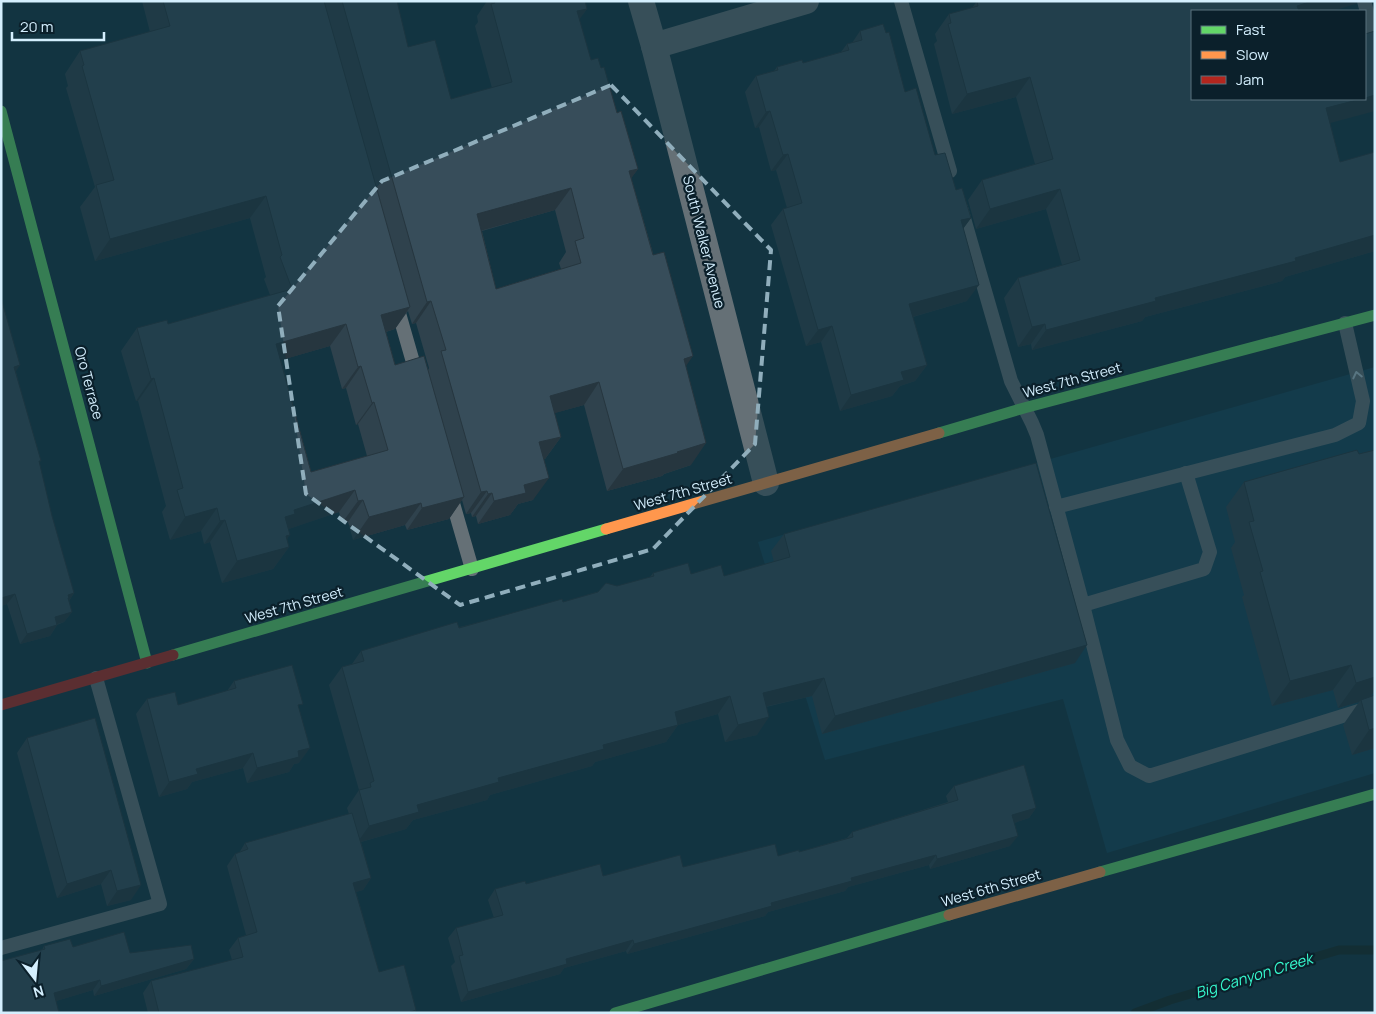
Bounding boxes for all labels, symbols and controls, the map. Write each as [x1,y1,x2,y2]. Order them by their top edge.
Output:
scale bar [12,10,105,42]
legend [1191,10,1366,100]
text: 20 m [20,16,53,37]
text: Fast [1236,19,1265,40]
text: Slow [1236,44,1269,65]
text: Jam [1236,69,1264,90]
street label: South Walker Avenue [679,173,730,310]
street label: Oro Terrace [71,344,108,421]
street label: West 7th Street [1021,357,1124,402]
one-way arrow [1352,371,1363,380]
street label: West 7th Street [632,468,734,515]
street label: West 7th Street [243,581,345,628]
street label: West 6th Street [939,864,1043,911]
water label: Big Canyon Creek [1193,947,1318,1003]
north arrow [10,954,60,1004]
text: N [31,981,46,1002]

